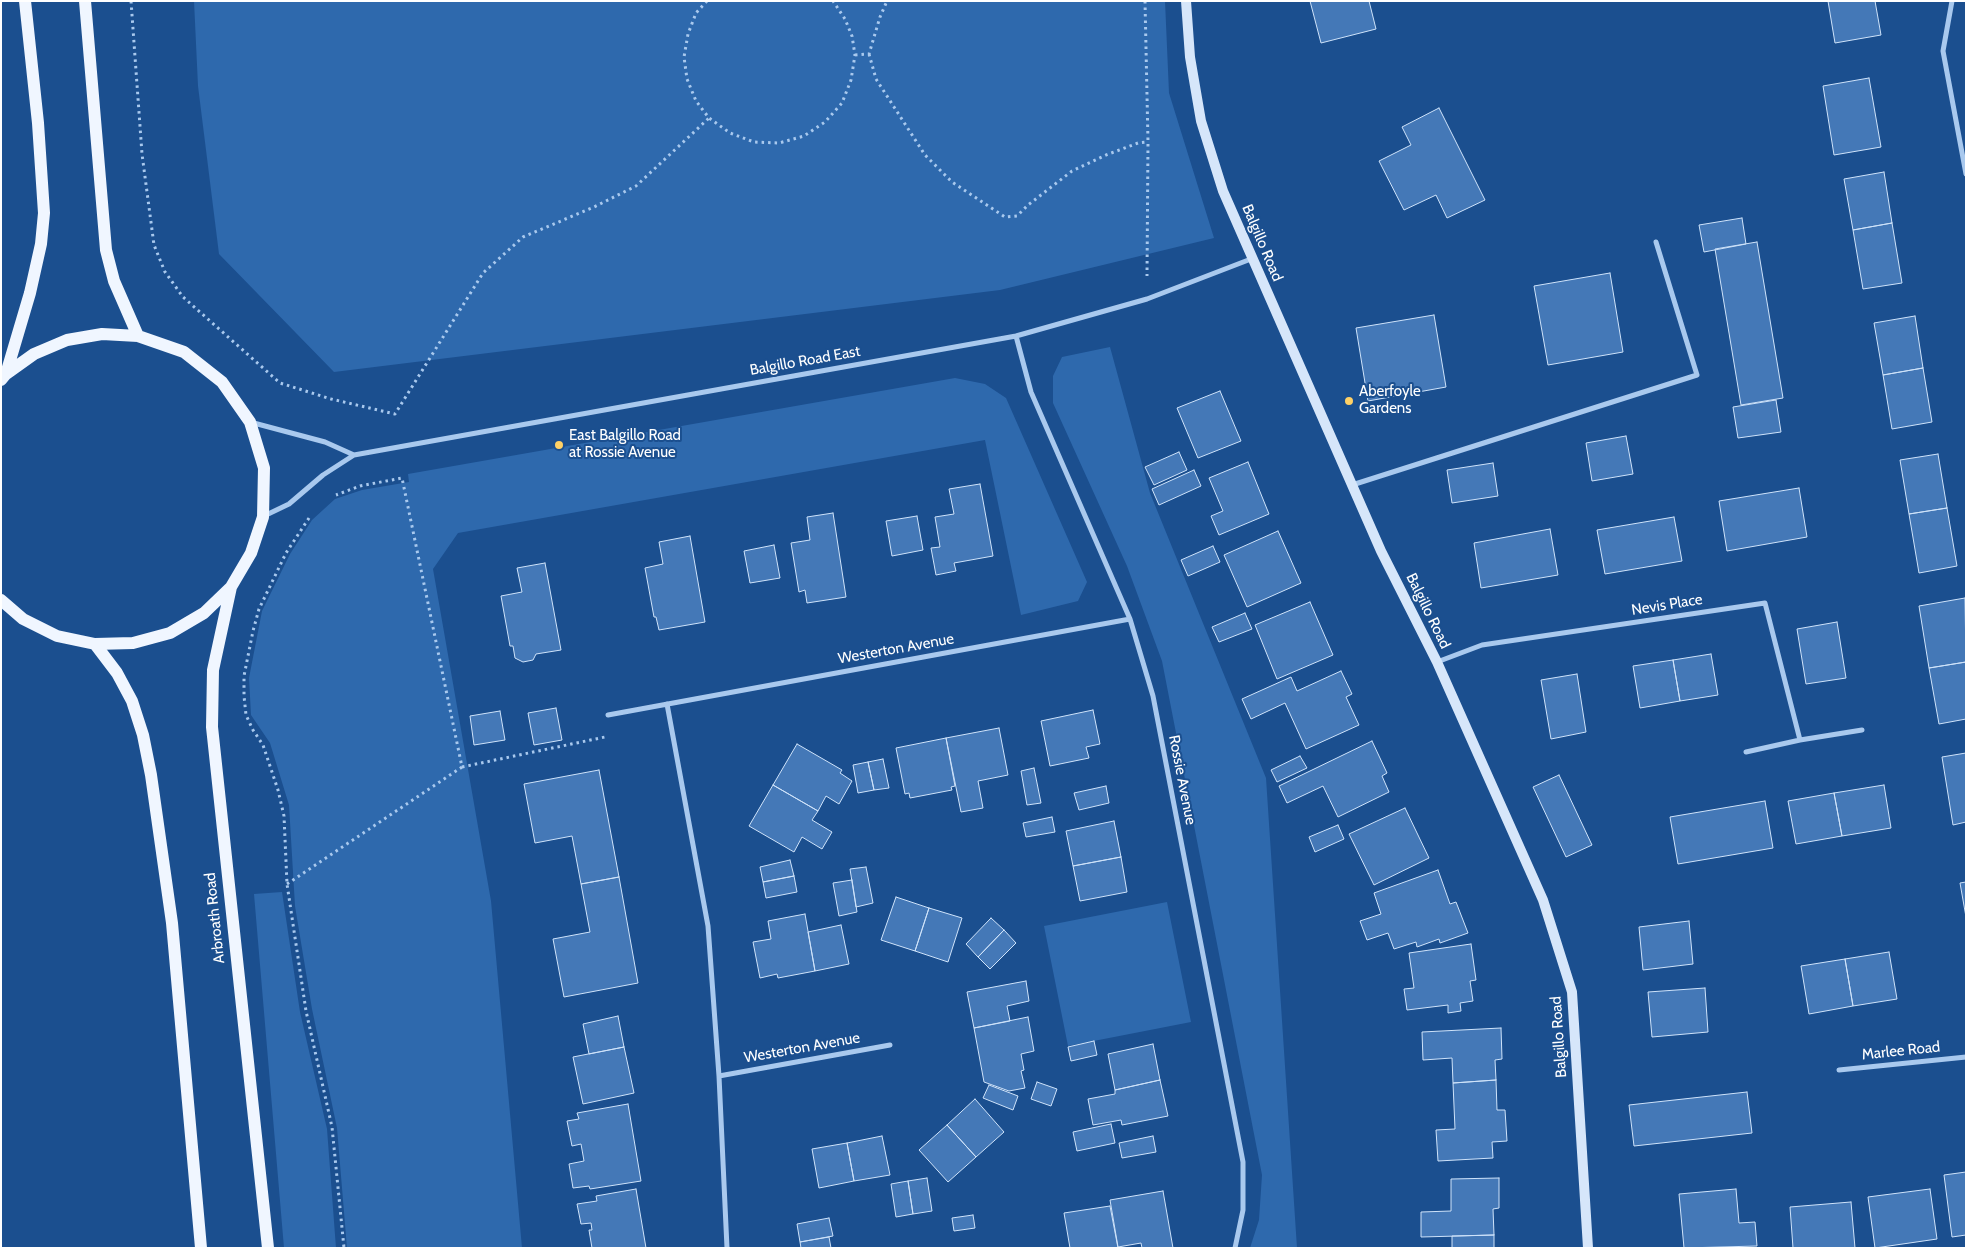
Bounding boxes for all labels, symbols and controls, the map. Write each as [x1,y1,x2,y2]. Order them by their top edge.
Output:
street label: Balgillo Road [1238,202,1286,284]
street label: Balgillo Road East [748,342,862,380]
place label: Aberfoyle Gardens [1359,383,1421,418]
marker: Aberfoyle Gardens [1343,395,1355,407]
place label: East Balgillo Road at Rossie Avenue [569,427,681,462]
marker: East Balgillo Road at Rossie Avenue [553,439,565,451]
street label: Balgillo Road [1402,570,1454,652]
street label: Nevis Place [1630,590,1704,620]
street label: Westerton Avenue [837,630,955,668]
street label: Rossie Avenue [1164,734,1200,826]
street label: Arbroath Road [201,872,229,964]
street label: Balgillo Road [1547,996,1571,1078]
street label: Westerton Avenue [743,1029,861,1067]
street label: Marlee Road [1861,1038,1941,1064]

